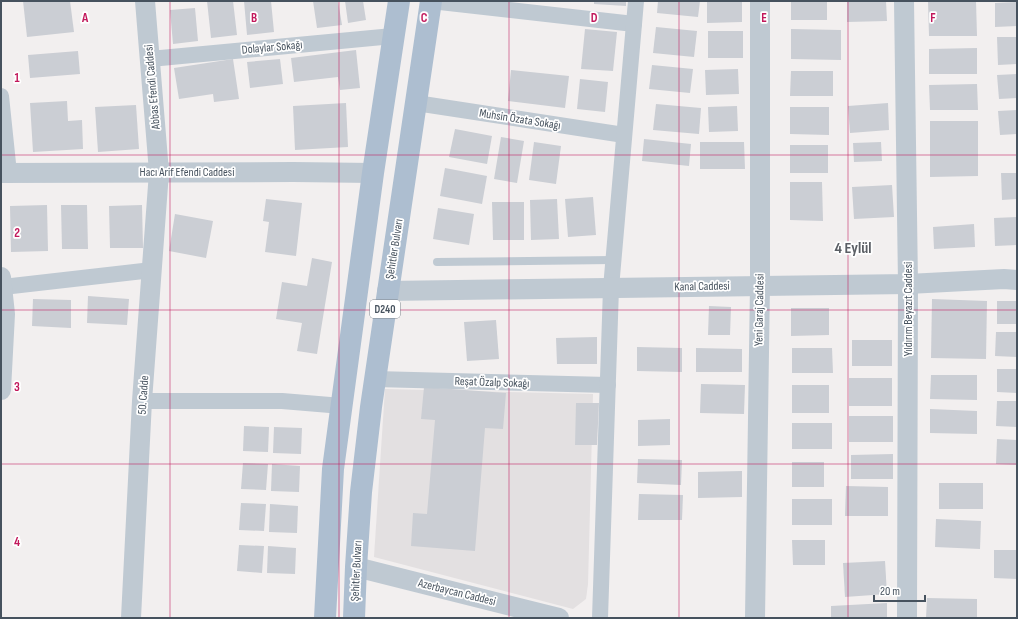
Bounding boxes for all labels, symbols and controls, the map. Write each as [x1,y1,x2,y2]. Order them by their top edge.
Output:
text: A [81,10,89,26]
text: B [251,10,257,26]
text: C [421,10,428,26]
text: D [591,10,598,26]
text: E [761,10,767,26]
text: F [930,10,936,26]
street label: Dolaylar Sokağı [241,37,303,58]
street label: Abbas Efendi Caddesi [141,44,164,131]
text: 1 [14,70,20,86]
street label: Muhsin Özata Sokağı [478,106,562,133]
street label: Hacı Arif Efendi Caddesi [140,165,234,180]
street label: Şehitler Bulvarı [382,218,407,280]
text: 2 [14,225,20,241]
district label: 4 Eylül [834,239,872,258]
street label: Yıldırım Beyazıt Caddesi [901,262,916,356]
street label: Yeni Garaj Caddesi [751,274,768,346]
street label: Kanal Caddesi [674,279,730,294]
road number: D240 [370,300,400,318]
street label: Reşat Özalp Sokağı [454,374,530,391]
street label: 50. Cadde [135,375,152,415]
text: 3 [14,379,20,395]
text: 4 [14,534,20,550]
street label: Şehitler Bulvarı [347,540,366,602]
street label: Azerbaycan Caddesi [415,575,497,609]
scale bar [874,577,925,603]
text: 20 m [880,584,900,599]

